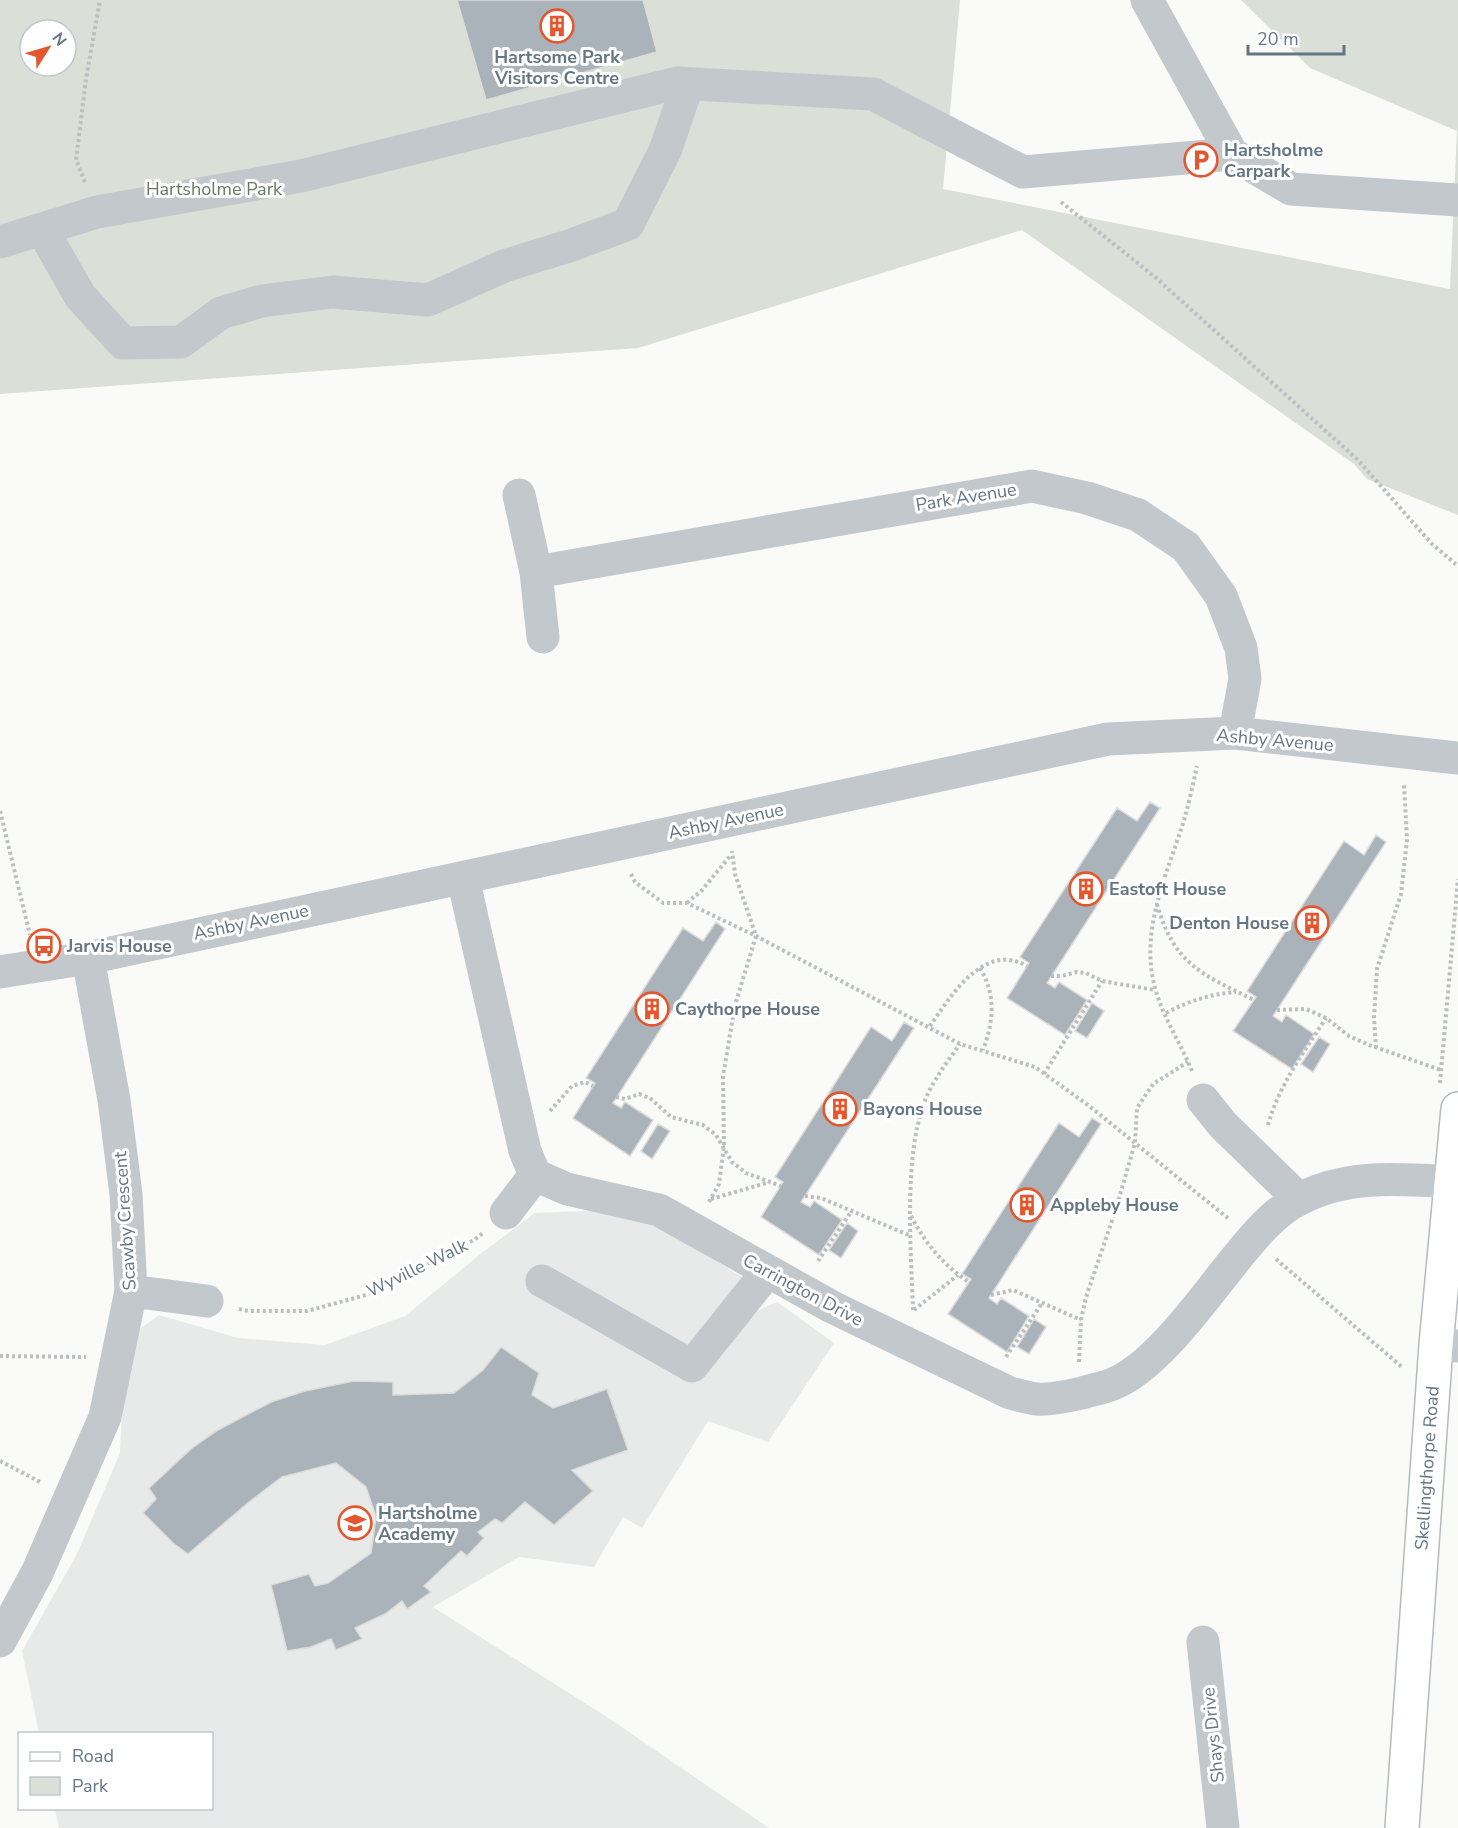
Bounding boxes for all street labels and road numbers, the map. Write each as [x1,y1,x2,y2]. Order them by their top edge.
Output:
street label: Park Avenue [914,477,1018,517]
street label: Ashby Avenue [1215,723,1335,757]
street label: Ashby Avenue [666,797,786,845]
street label: Ashby Avenue [191,898,311,946]
street label: Scawby Crescent [108,1150,142,1291]
street label: Wyville Walk [362,1233,472,1303]
street label: Carrington Drive [739,1248,867,1332]
street label: Skellingthorpe Road [1409,1385,1445,1551]
street label: Shays Drive [1196,1686,1230,1784]

